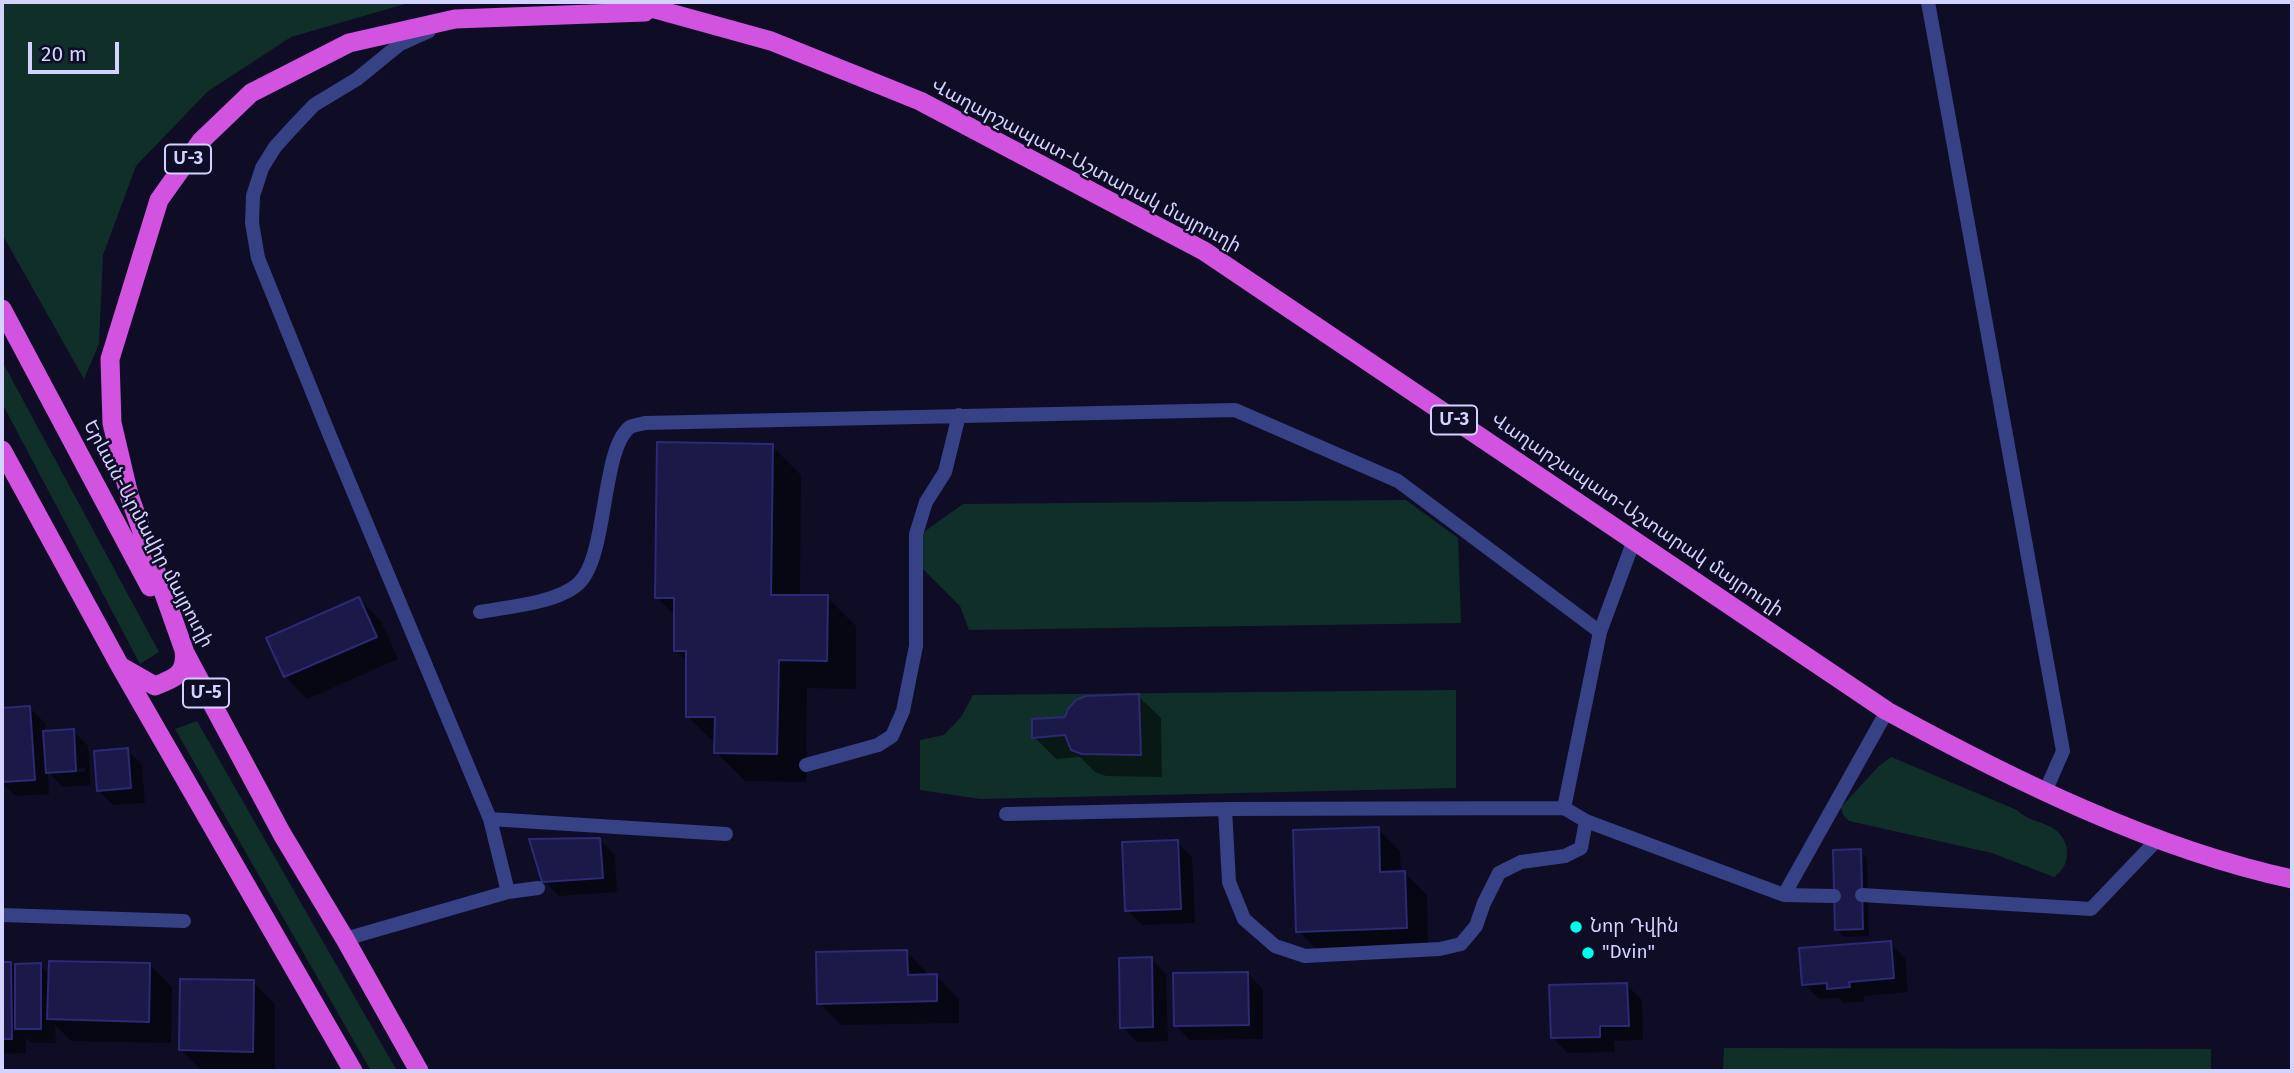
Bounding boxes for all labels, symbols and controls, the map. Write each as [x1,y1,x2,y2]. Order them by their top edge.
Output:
scale bar [32,28,122,72]
text: 20 m [41,41,87,67]
street label: Վաղարշապատ-Աշտարակ մայրուղի [927,74,1245,258]
road number: Մ-3 [165,144,211,174]
road number: Մ-3 [1431,406,1477,434]
street label: Վաղարշապատ-Աշտարակ մայրուղի [1486,408,1788,622]
street label: Երևան-Արմավիր մայրուղի [78,416,218,652]
road number: Մ-5 [183,678,229,708]
place label: Նոր Դվին [1590,916,1679,938]
marker: Նոր Դվին [1568,919,1584,935]
place label: "Dvin" [1602,942,1655,964]
marker: "Dvin" [1580,945,1596,961]

